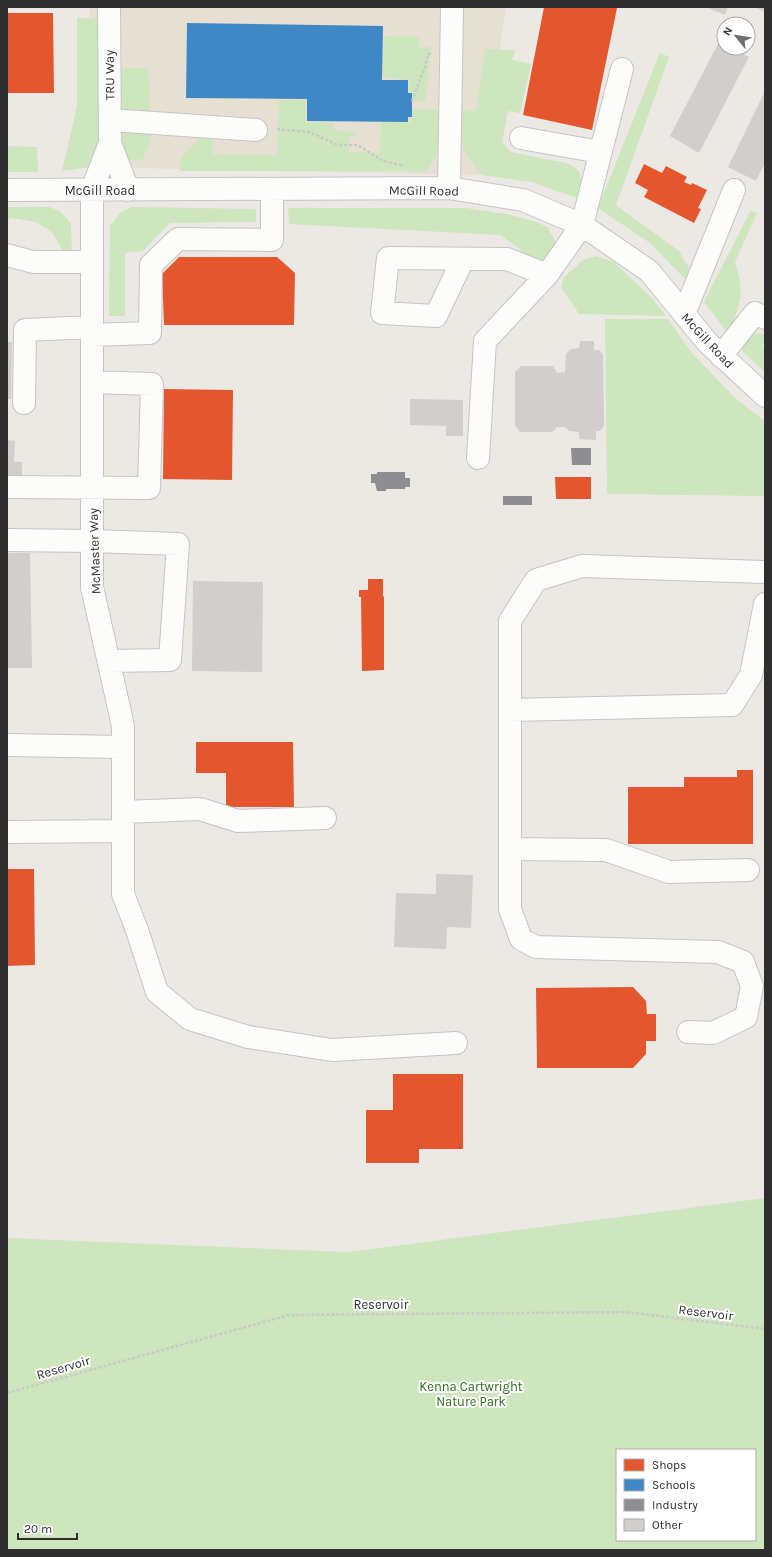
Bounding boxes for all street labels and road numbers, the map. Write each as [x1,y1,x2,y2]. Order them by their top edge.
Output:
street label: TRU Way [102,50,117,100]
street label: McGill Road [389,182,459,199]
street label: McGill Road [65,183,135,198]
street label: McGill Road [678,310,737,371]
street label: McMaster Way [85,508,104,594]
street label: Reservoir [353,1297,409,1312]
street label: Reservoir [678,1302,734,1323]
street label: Reservoir [35,1353,92,1382]

